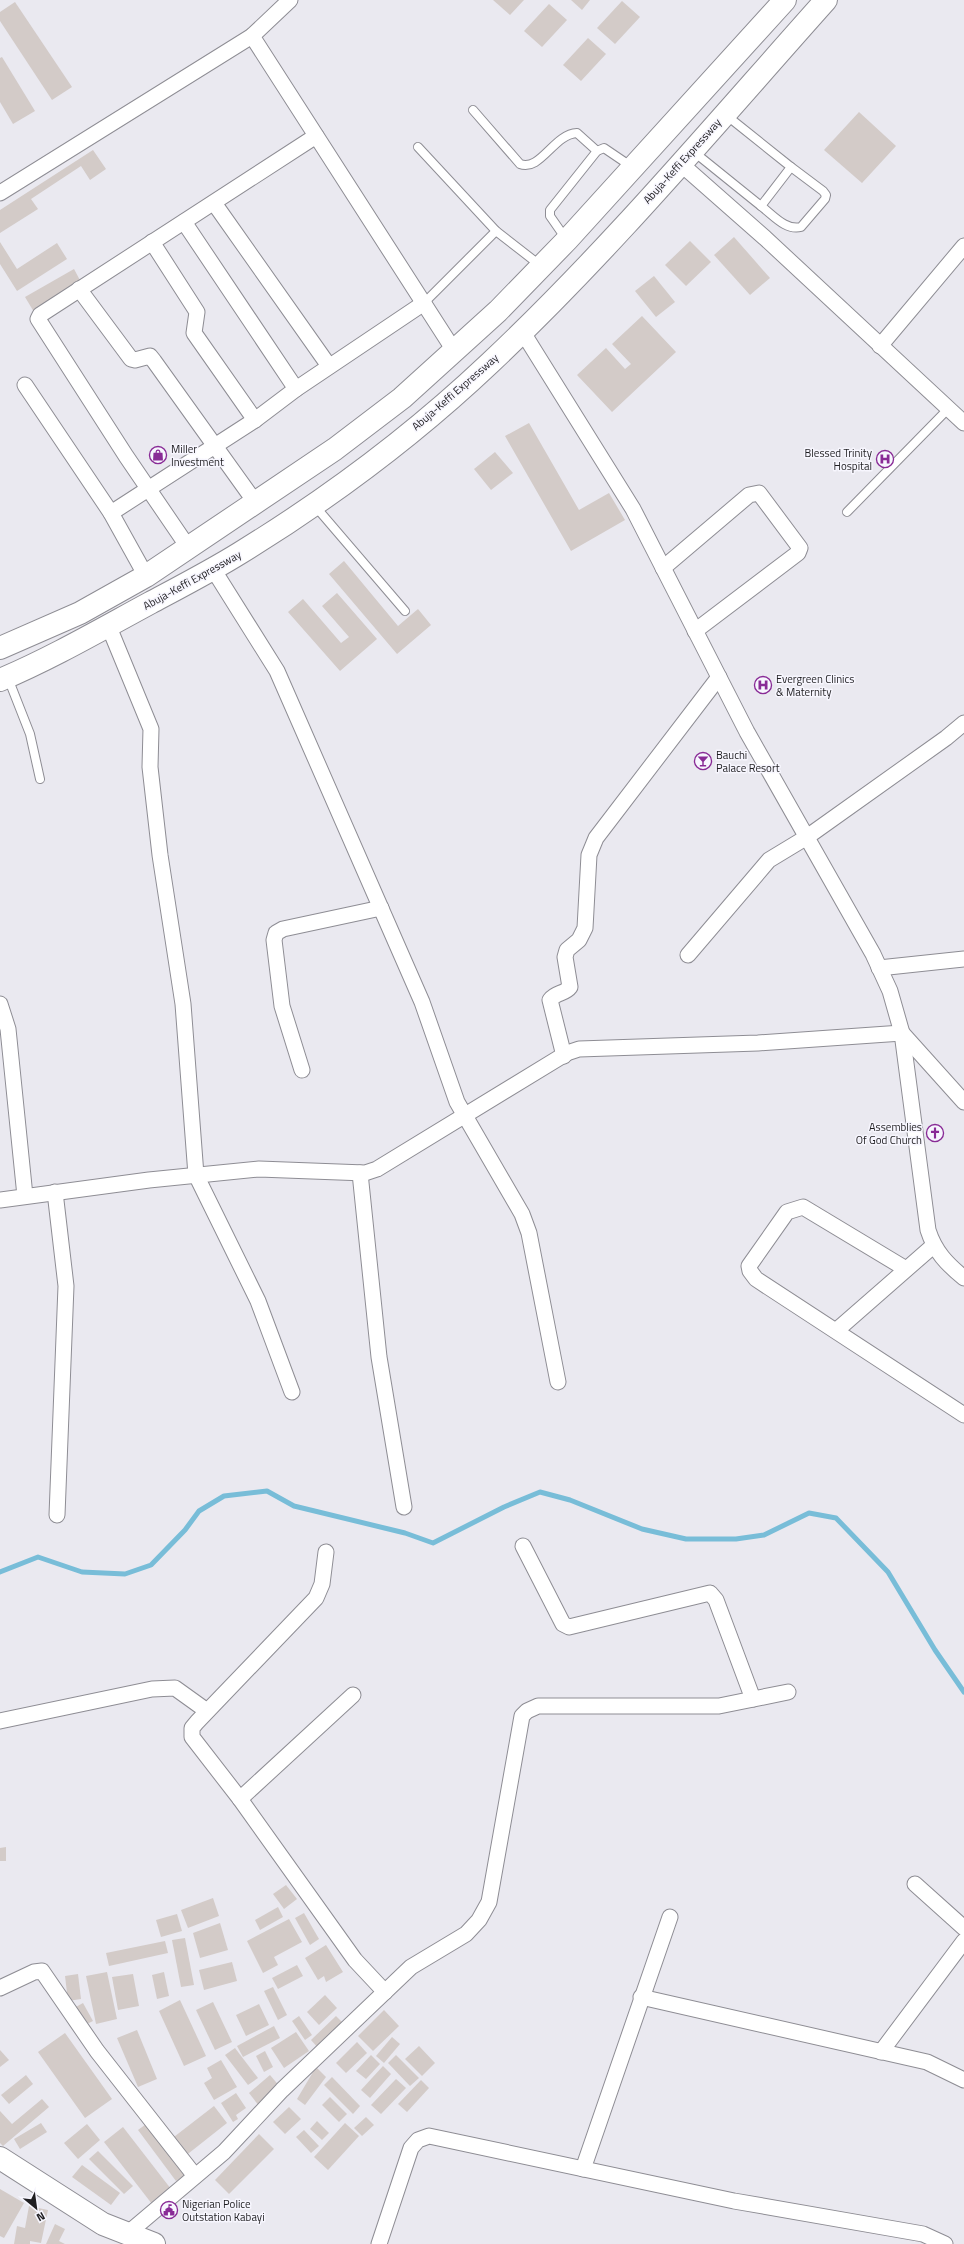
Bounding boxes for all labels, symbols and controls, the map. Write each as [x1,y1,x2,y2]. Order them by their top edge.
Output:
street label: Abuja-Keffi Expressway [639,114,725,207]
street label: Abuja-Keffi Expressway [408,349,502,434]
place label: Miller Investment [171,441,224,470]
shop icon: Miller Investment [148,445,168,465]
place label: Blessed Trinity Hospital [805,445,873,474]
hospital icon: Blessed Trinity Hospital [875,449,895,469]
street label: Abuja-Keffi Expressway [140,546,245,614]
place label: Evergreen Clinics & Maternity [776,671,854,700]
hospital icon: Evergreen Clinics & Maternity [753,675,773,695]
place label: Bauchi Palace Resort [716,747,780,776]
bar icon: Bauchi Palace Resort [693,751,713,771]
place label: Assemblies Of God Church [856,1119,922,1148]
church icon: Assemblies Of God Church [925,1123,945,1143]
north arrow [16,2188,56,2228]
place label: Nigerian Police Outstation Kabayi [182,2196,265,2225]
public building icon: Nigerian Police Outstation Kabayi [159,2200,179,2220]
text: N [34,2208,48,2226]

